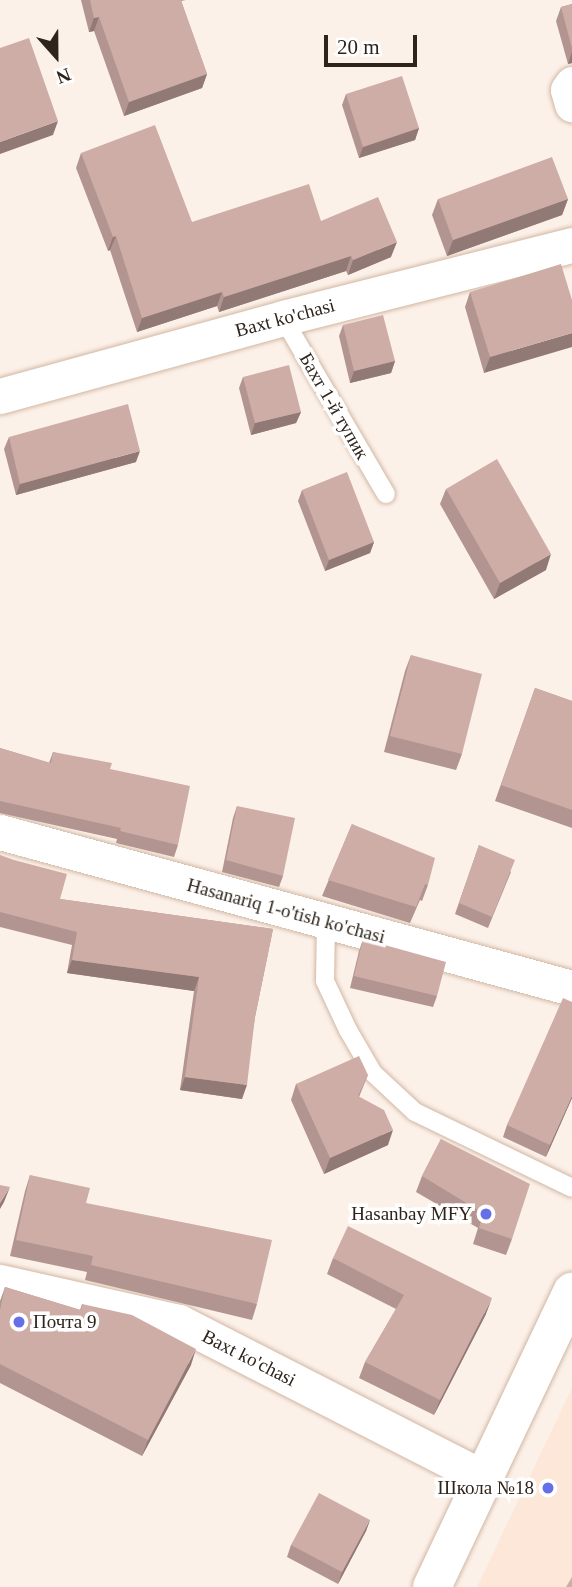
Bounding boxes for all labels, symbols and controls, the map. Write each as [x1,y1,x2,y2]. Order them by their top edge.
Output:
north arrow [21,21,91,91]
scale bar [327,21,420,65]
text: 20 m [337,35,380,59]
text: N [54,64,74,88]
street label: Baxt ko'chasi [233,294,337,342]
street label: Бахт 1-й тупик [294,349,374,463]
street label: Hasanariq 1-o'tish ko'chasi [184,874,388,948]
place label: Hasanbay MFY [351,1203,472,1225]
marker: Hasanbay MFY [478,1206,494,1222]
place label: Почта 9 [33,1311,97,1333]
marker: Почта 9 [11,1314,27,1330]
street label: Baxt ko'chasi [198,1325,300,1391]
place label: Школа №18 [438,1477,534,1499]
marker: Школа №18 [540,1480,556,1496]

